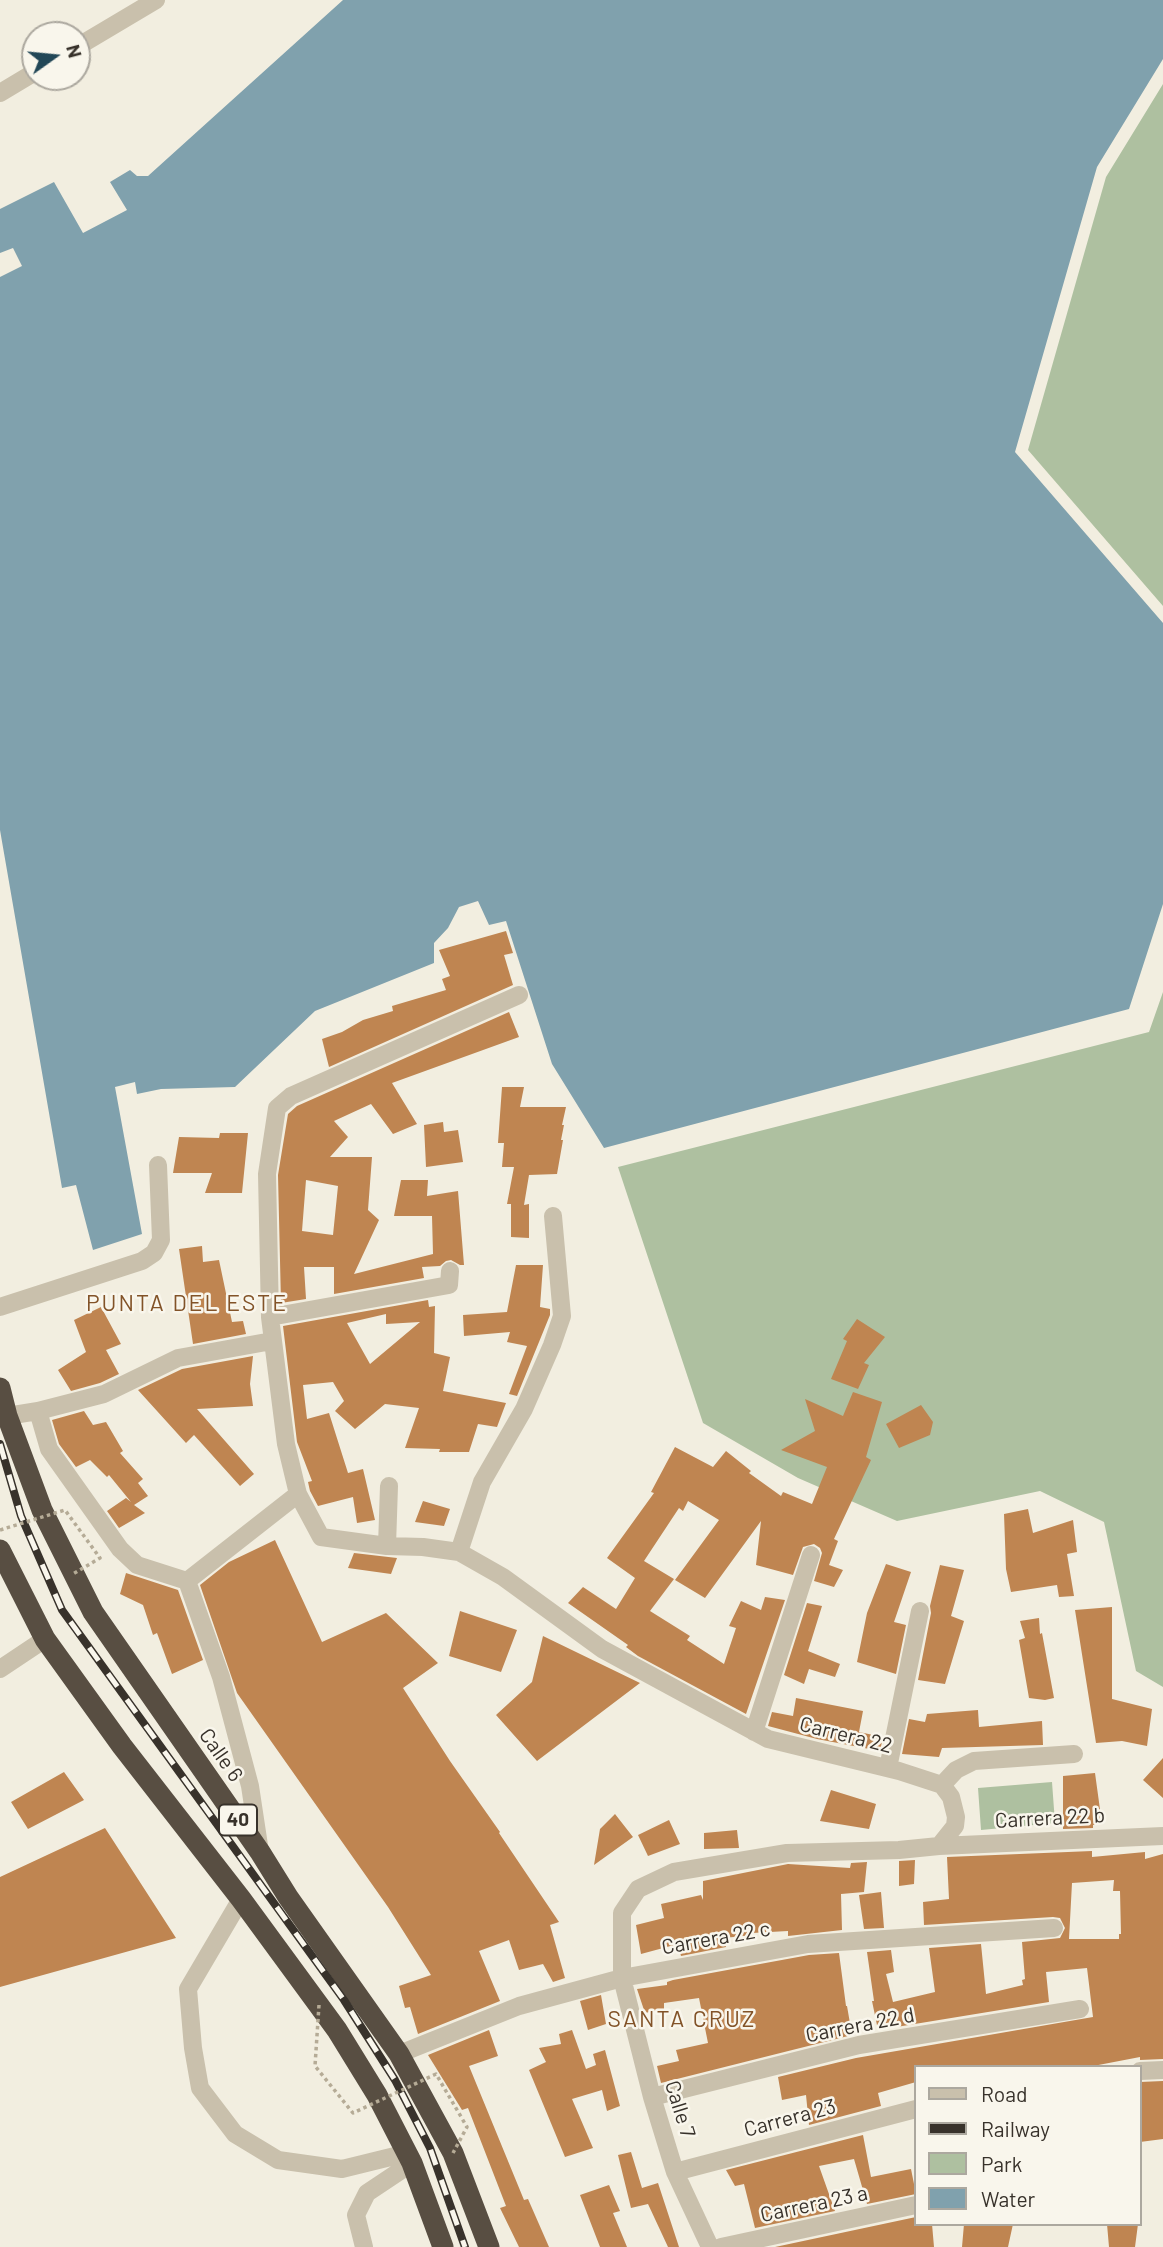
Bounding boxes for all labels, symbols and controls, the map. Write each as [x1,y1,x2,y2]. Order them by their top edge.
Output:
north arrow [21,21,91,91]
text: N [62,42,88,60]
district label: PUNTA DEL ESTE [88,1289,286,1317]
street label: Carrera 22 [797,1711,895,1759]
street label: Calle 6 [194,1724,248,1786]
street label: Carrera 22 b [994,1803,1106,1833]
road number: 40 [219,1804,257,1836]
street label: Carrera 22 c [660,1916,772,1960]
street label: Carrera 22 d [803,2002,917,2048]
district label: SANTA CRUZ [609,2005,755,2033]
legend [914,2065,1142,2226]
street label: Calle 7 [659,2077,701,2141]
text: Road [981,2081,1027,2106]
street label: Carrera 23 [741,2094,839,2142]
text: Railway [981,2116,1050,2141]
text: Park [981,2151,1022,2176]
street label: Carrera 23 a [758,2180,870,2228]
text: Water [981,2186,1035,2211]

